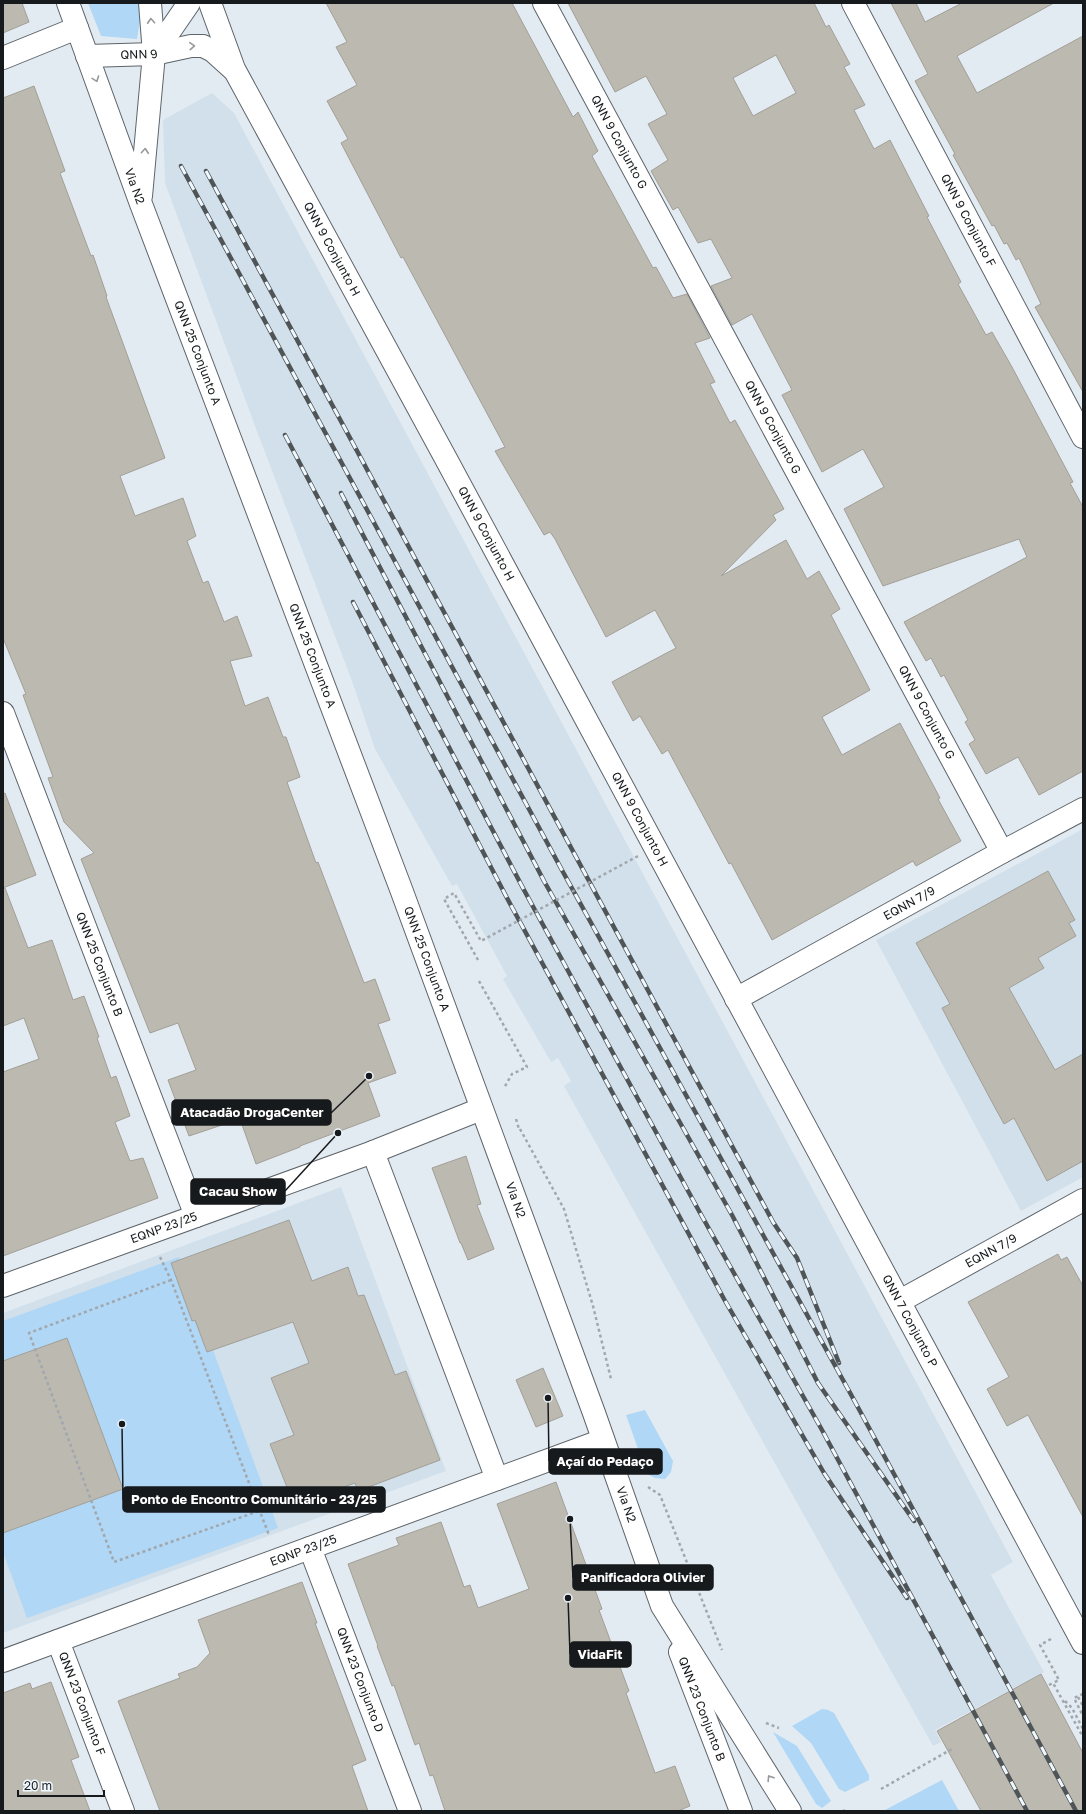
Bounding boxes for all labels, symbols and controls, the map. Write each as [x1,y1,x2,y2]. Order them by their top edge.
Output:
one-way arrow [147,18,156,24]
one-way arrow [189,42,195,51]
street label: QNN 9 [120,45,159,62]
one-way arrow [91,76,99,83]
street label: QNN 9 Conjunto G [588,92,651,191]
one-way arrow [141,148,150,154]
street label: Via N2 [122,166,148,206]
street label: QNN 9 Conjunto F [938,171,999,269]
street label: QNN 9 Conjunto H [301,199,364,298]
street label: QNN 25 Conjunto A [171,298,225,407]
street label: QNN 9 Conjunto G [742,377,805,476]
street label: QNN 9 Conjunto H [455,484,518,583]
street label: QNN 25 Conjunto A [286,601,340,710]
street label: QNN 9 Conjunto G [896,663,959,762]
street label: QNN 9 Conjunto H [609,769,672,869]
street label: EQNN 7/9 [881,882,938,923]
street label: QNN 25 Conjunto A [401,904,453,1013]
street label: QNN 25 Conjunto B [73,910,127,1018]
callout: Atacadão DrogaCenter [172,1100,331,1125]
text: Atacadão DrogaCenter [180,1104,324,1120]
callout: Cacau Show [191,1179,285,1204]
street label: Via N2 [503,1180,530,1220]
text: Cacau Show [199,1183,277,1199]
street label: EQNP 23/25 [128,1208,199,1246]
street label: EQNN 7/9 [962,1230,1019,1271]
street label: QNN 7 Conjunto P [879,1272,941,1370]
callout: Açaí do Pedaço [549,1449,662,1474]
text: Açaí do Pedaço [556,1453,654,1469]
street label: Via N2 [613,1484,640,1524]
callout: Ponto de Encontro Comunitário - 23/25 [123,1487,385,1512]
text: Ponto de Encontro Comunitário - 23/25 [131,1491,377,1507]
street label: EQNP 23/25 [268,1531,339,1569]
callout: Panificadora Olivier [573,1565,713,1590]
text: Panificadora Olivier [581,1569,705,1585]
street label: QNN 23 Conjunto D [334,1625,387,1734]
callout: VidaFit [570,1642,631,1667]
text: VidaFit [578,1646,622,1662]
street label: QNN 23 Conjunto F [56,1649,109,1757]
street label: QNN 23 Conjunto B [675,1654,729,1763]
scale bar [18,1772,104,1798]
one-way arrow [767,1775,774,1782]
text: 20 m [24,1778,52,1793]

